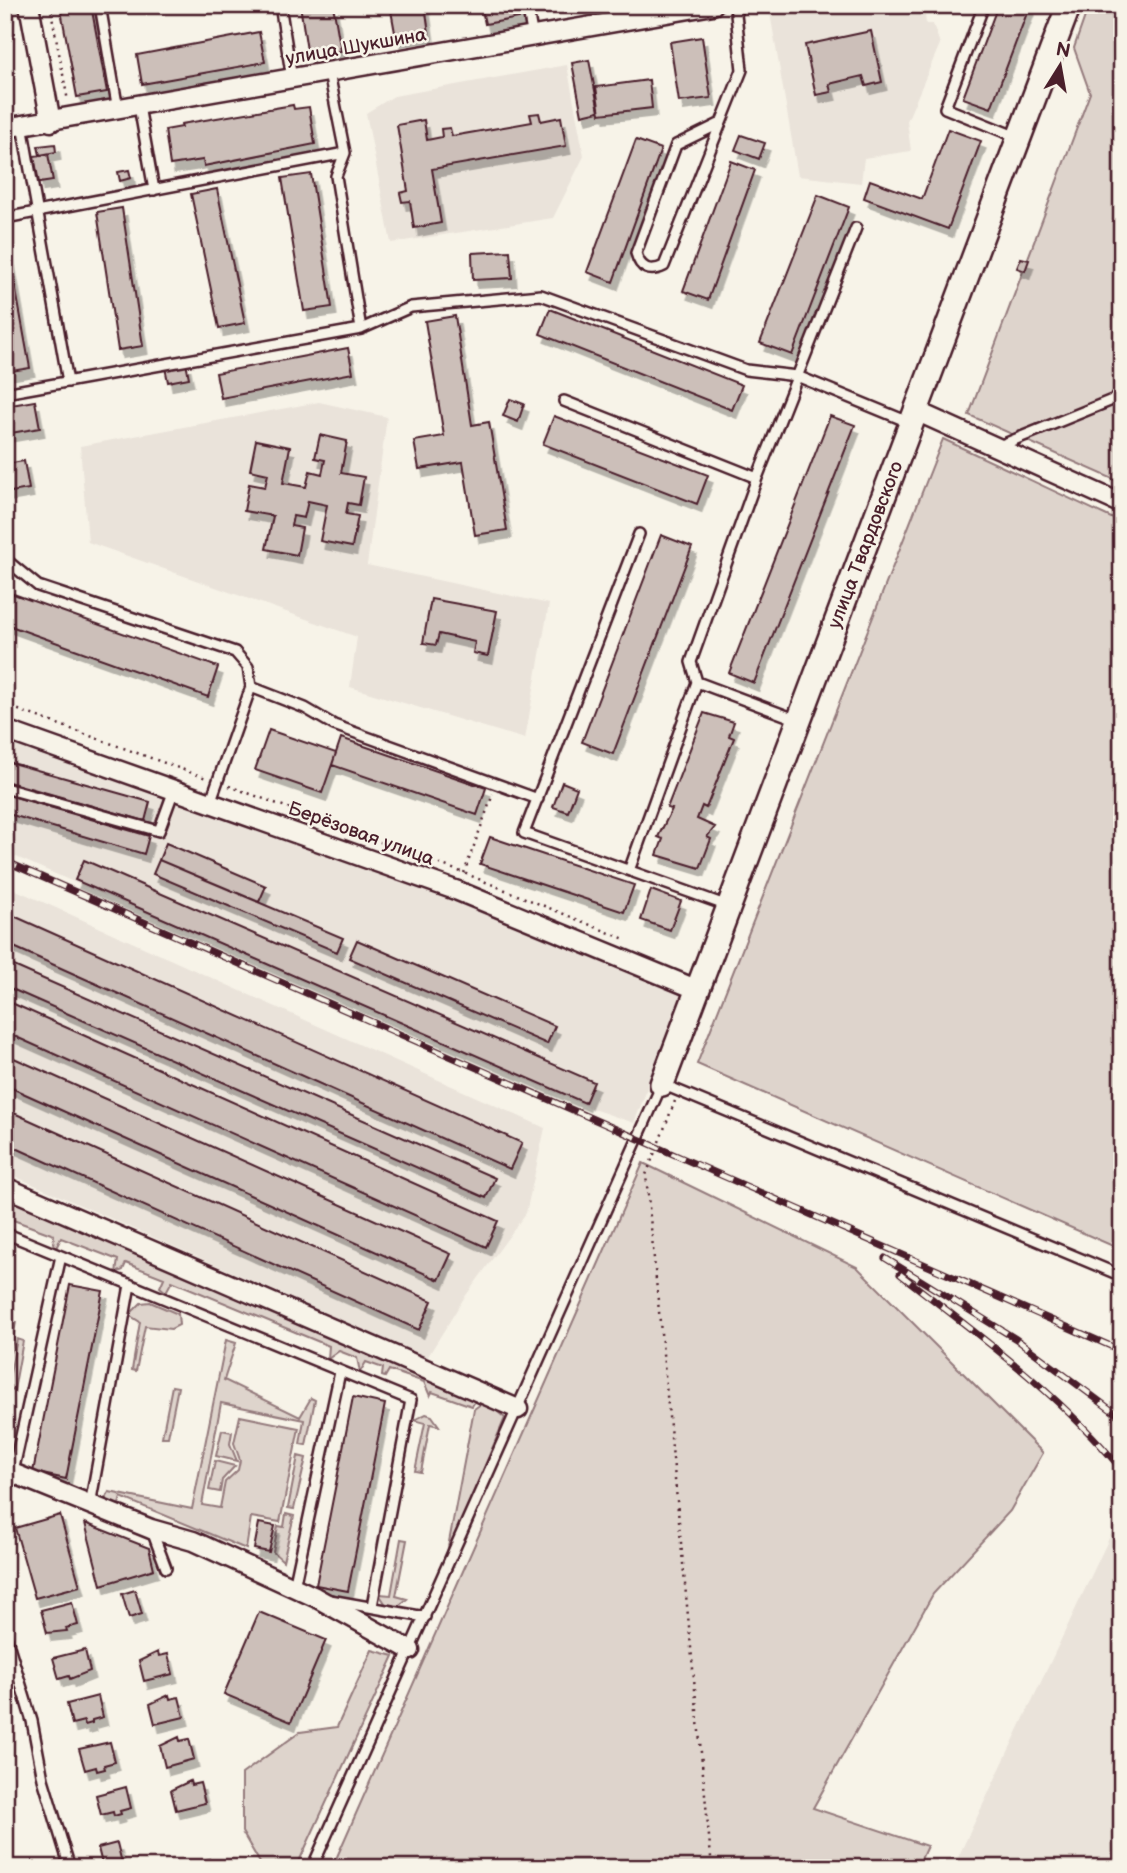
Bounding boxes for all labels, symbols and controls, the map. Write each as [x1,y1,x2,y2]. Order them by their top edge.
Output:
street label: улица Шукшина [284,23,428,71]
north arrow [1026,32,1096,102]
text: N [1054,38,1072,63]
street label: улица Твардовского [823,458,909,632]
street label: Берёзовая улица [285,797,437,871]

